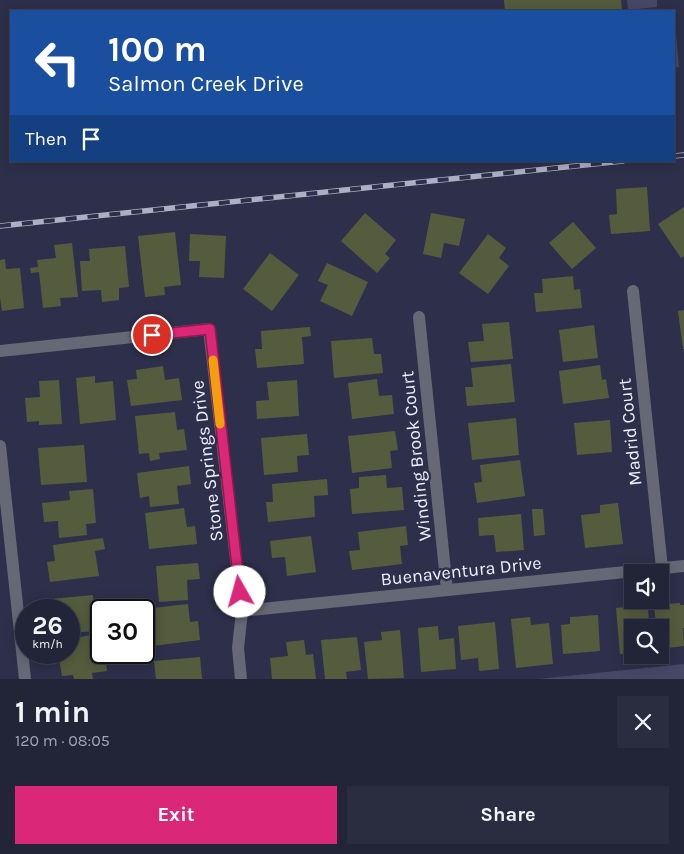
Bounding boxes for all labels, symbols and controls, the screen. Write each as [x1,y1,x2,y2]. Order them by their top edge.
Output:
text: 100 m [108,29,207,70]
icon: left [25,30,90,95]
text: Salmon Creek Drive [108,71,304,97]
icon: arrive [77,125,105,153]
text: Then [25,128,67,150]
pin [131,314,173,356]
icon: arrive [138,321,166,349]
street label: Winding Brook Court [396,370,436,542]
street label: Madrid Court [613,377,647,487]
street label: Stone Springs Drive [186,379,228,543]
street label: Buenaventura Drive [379,552,543,590]
map controls [624,564,669,664]
button: sound [624,564,669,609]
position arrow [213,565,265,617]
speed limit sign: 30 [90,599,155,664]
text: 26 [32,611,63,640]
button: search [624,619,669,664]
text: km/h [32,637,63,651]
text: 1 min [15,694,90,730]
button: close [617,696,669,748]
text: 120 m · 08:05 [15,731,110,750]
button: Exit [15,786,337,844]
button: Share [347,786,669,844]

